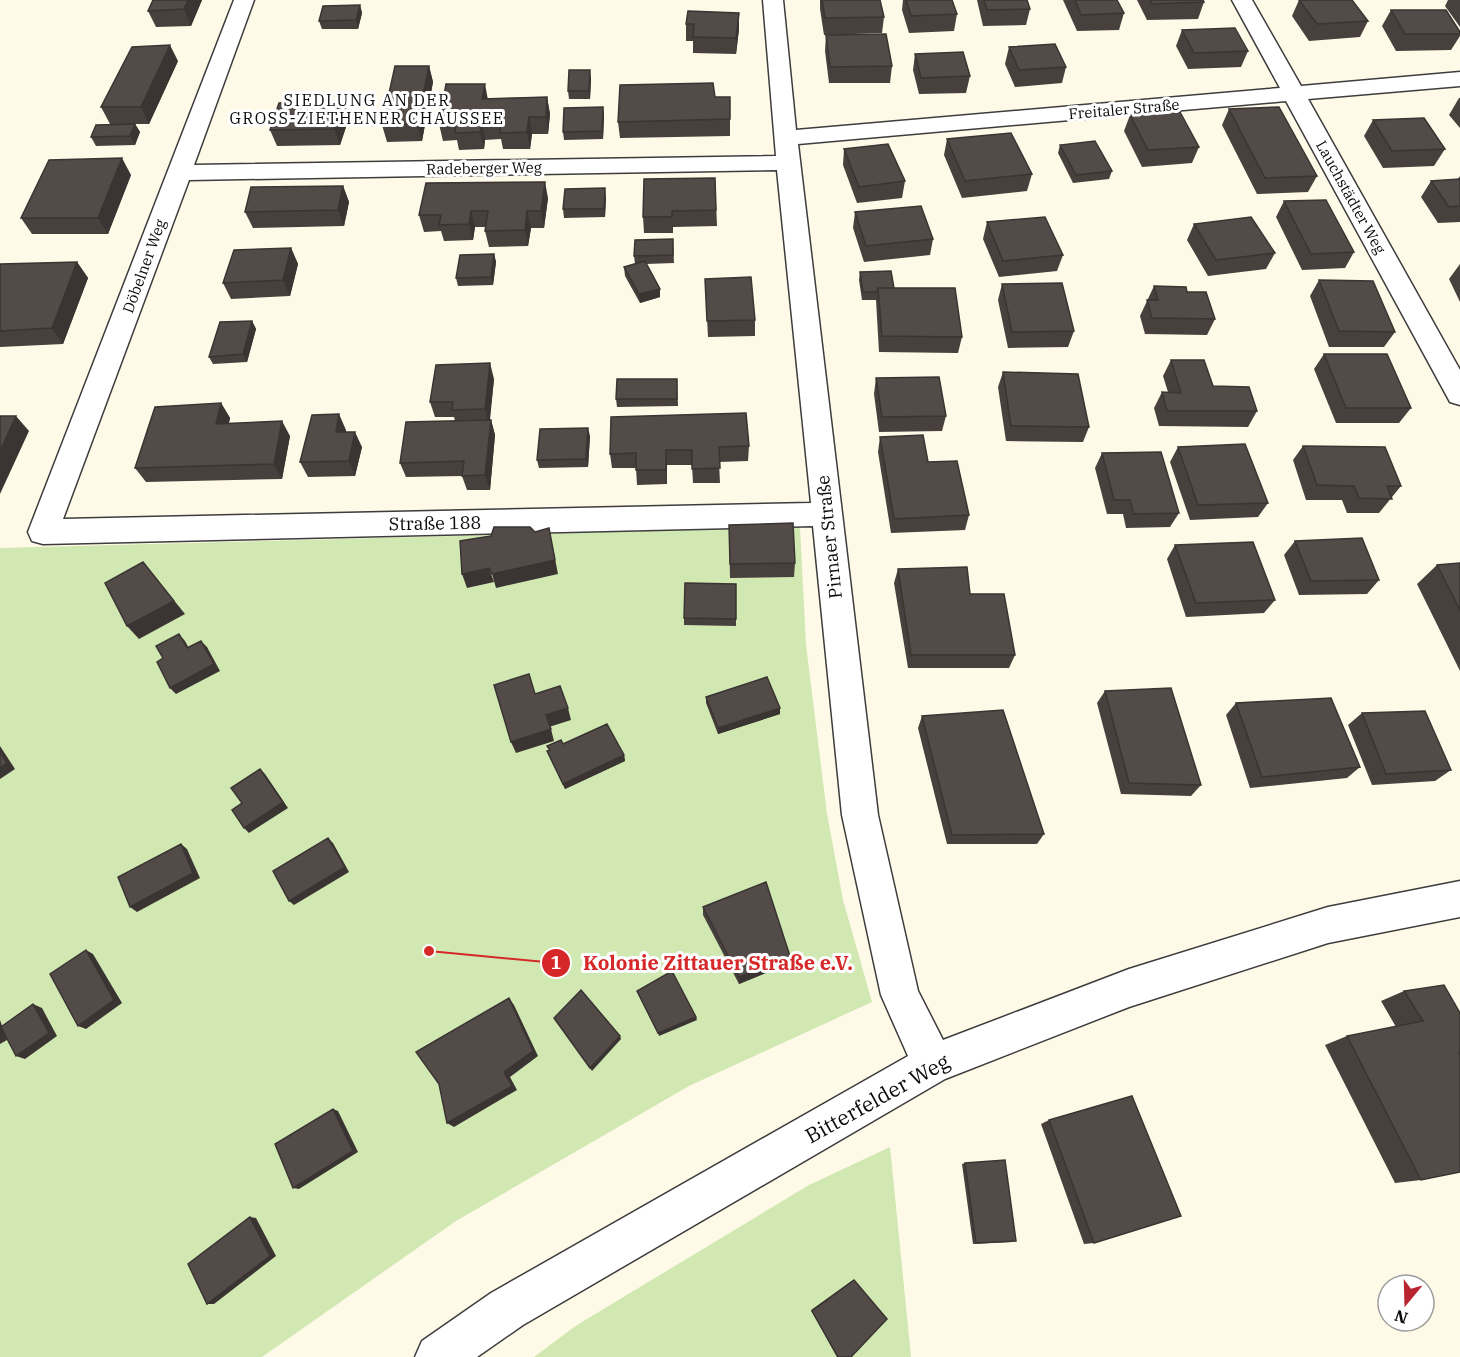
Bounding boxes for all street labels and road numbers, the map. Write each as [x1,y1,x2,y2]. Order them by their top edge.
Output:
street label: Freitaler Straße [1068,95,1180,123]
street label: Lauchstädter Weg [1312,137,1390,257]
street label: Radeberger Weg [426,157,542,179]
street label: Döbelner Weg [118,216,170,316]
street label: Pirnaer Straße [811,474,847,600]
street label: Straße 188 [389,511,481,535]
street label: Bitterfelder Weg [800,1046,955,1149]

